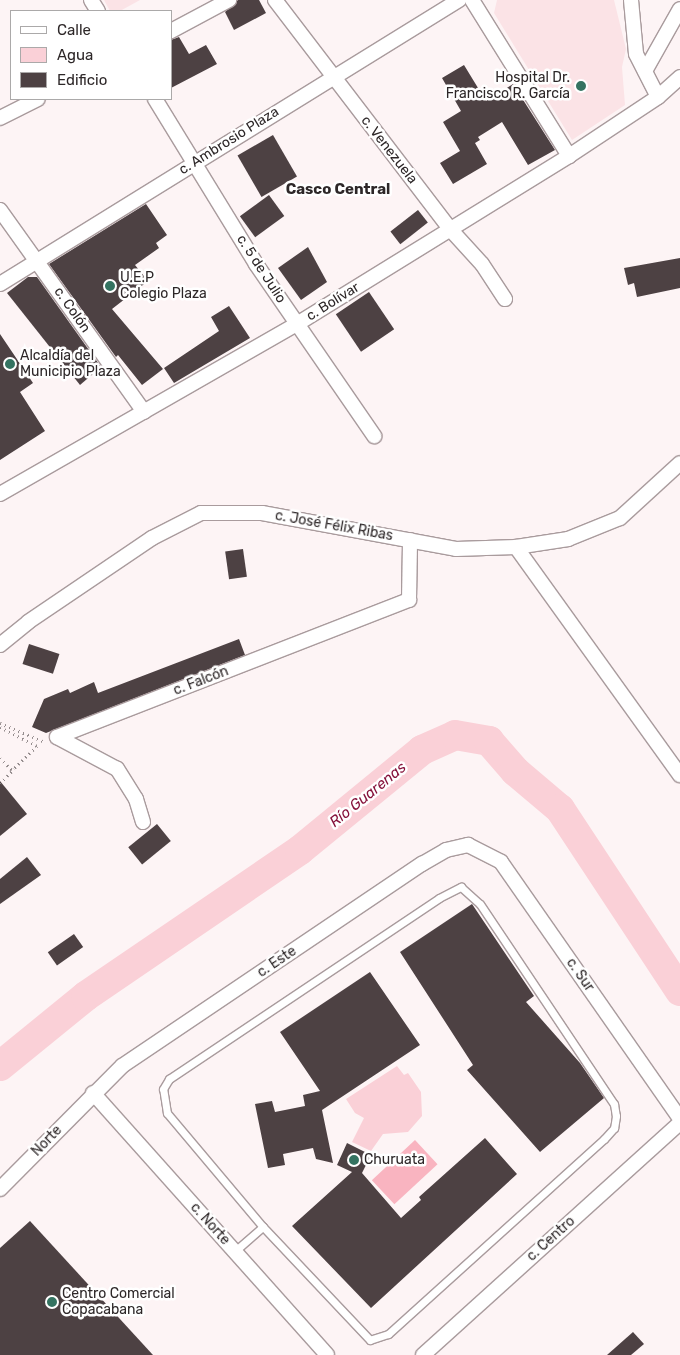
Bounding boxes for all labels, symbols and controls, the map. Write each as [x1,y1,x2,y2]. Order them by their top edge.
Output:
legend [10,10,172,100]
text: Calle [57,21,91,39]
text: Agua [57,46,93,64]
place label: Hospital Dr. Francisco R. García [446,70,570,102]
text: Edificio [57,71,107,89]
marker: Hospital Dr. Francisco R. García [574,79,588,93]
street label: c. Ambrosio Plaza [176,103,282,179]
street label: c. Venezuela [357,113,421,187]
district label: Casco Central [286,181,390,199]
street label: c. 5 de Julio [233,232,289,306]
place label: U.E.P Colegio Plaza [120,270,207,302]
street label: c. Bolívar [303,279,363,325]
marker: U.E.P Colegio Plaza [104,280,116,292]
street label: c. Colón [50,284,94,336]
place label: Alcaldía del Municipio Plaza [20,348,121,381]
marker: Alcaldía del Municipio Plaza [4,358,16,370]
street label: c. José Félix Ribas [274,507,394,545]
street label: c. Falcón [171,663,231,699]
water label: Río Guarenas [326,759,410,831]
street label: c. Este [254,943,300,981]
street label: c. Sur [562,955,598,995]
street label: Norte [28,1122,66,1160]
place label: Churuata [364,1152,425,1168]
marker: Churuata [348,1154,360,1166]
street label: c. Norte [187,1199,233,1249]
street label: c. Centro [523,1213,579,1265]
place label: Centro Comercial Copacabana [62,1286,175,1318]
marker: Centro Comercial Copacabana [46,1296,58,1308]

